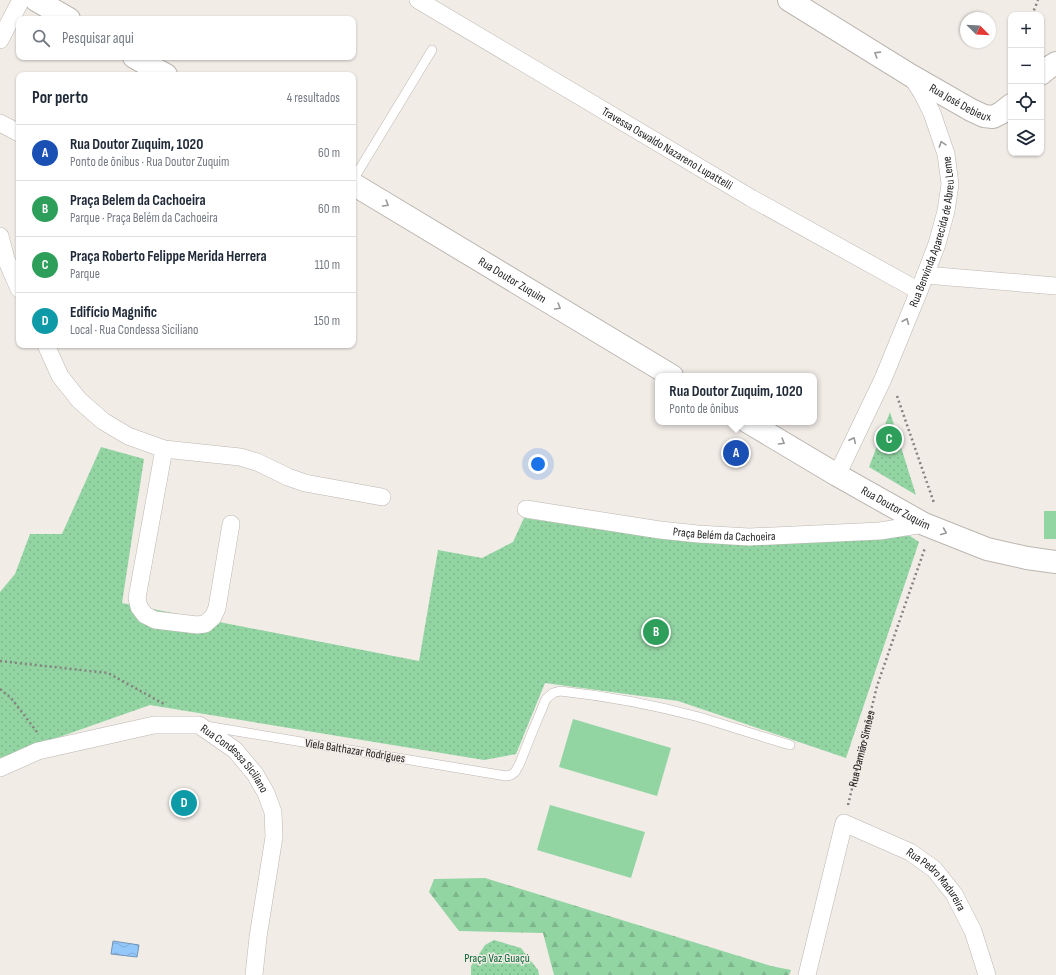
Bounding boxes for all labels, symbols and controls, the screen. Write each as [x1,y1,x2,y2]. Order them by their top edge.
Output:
north arrow [960,12,996,48]
map controls [1008,12,1044,156]
button: + [1008,12,1044,48]
search box [16,16,356,60]
icon: search [30,27,52,49]
text: Pesquisar aqui [62,29,134,48]
button: − [1008,48,1044,84]
one-way arrow [874,52,881,59]
street label: Rua José Debieux [927,80,992,124]
button: locate [1008,84,1044,120]
text: Por perto [32,88,88,108]
text: 4 resultados [287,90,340,106]
street label: Travessa Oswaldo Nazareno Lupattelli [599,104,735,193]
button: layers [1008,120,1044,156]
text: Rua Doutor Zuquim, 1020 [70,135,203,154]
one-way arrow [938,140,947,147]
text: A [42,145,48,161]
text: 60 m [318,145,340,161]
text: Ponto de ônibus · Rua Doutor Zuquim [70,154,229,170]
street label: Rua Benvinda Aparecida de Abreu Leme [906,155,958,309]
text: Praça Belem da Cachoeira [70,191,206,210]
one-way arrow [382,199,389,207]
text: B [42,201,48,217]
text: 60 m [318,201,340,217]
text: Parque · Praça Belém da Cachoeira [70,210,218,226]
text: Praça Roberto Felippe Merida Herrera [70,247,267,266]
street label: Rua Doutor Zuquim [476,254,549,306]
text: C [42,257,48,273]
text: 110 m [315,257,340,273]
text: Parque [70,266,100,282]
text: Edifício Magnific [70,303,157,322]
one-way arrow [554,303,561,310]
text: D [42,313,48,329]
text: 150 m [314,313,340,329]
one-way arrow [902,318,910,325]
text: Local · Rua Condessa Siciliano [70,322,198,338]
popup [655,373,817,425]
text: Rua Doutor Zuquim, 1020 [669,382,803,401]
text: Ponto de ônibus [669,401,739,417]
pin: C [876,424,902,454]
one-way arrow [778,437,785,445]
one-way arrow [849,437,856,444]
pin: A [723,438,749,468]
your location [528,454,548,474]
street label: Rua Doutor Zuquim [859,483,933,533]
street label: Praça Belém da Cachoeira [672,524,776,545]
one-way arrow [941,528,948,536]
pin: B [643,617,669,647]
street label: Rua Damião Simões [845,709,878,788]
street label: Rua Condessa Siciliano [198,721,272,795]
street label: Viela Balthazar Rodrigues [304,736,406,766]
pin: D [171,788,197,818]
street label: Rua Pedro Madureira [903,844,969,914]
park label: Praça Vaz Guaçú [464,951,530,966]

